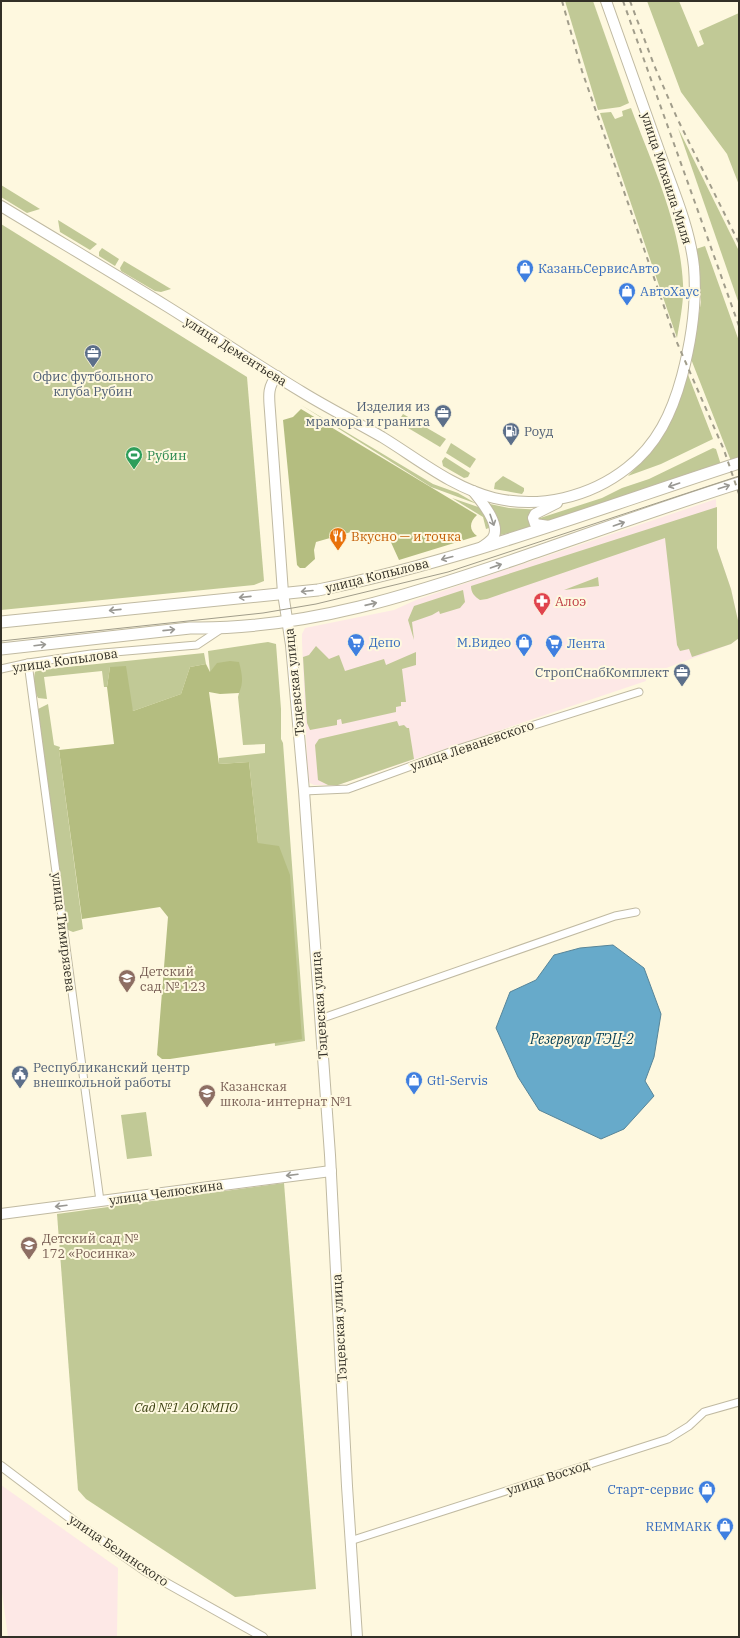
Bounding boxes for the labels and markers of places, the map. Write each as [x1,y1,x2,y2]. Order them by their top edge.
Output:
shop icon: КазаньСервисАвто [515,258,535,283]
place label: КазаньСервисАвто [538,260,659,277]
shop icon: АвтоХаус [617,281,637,306]
place label: АвтоХаус [640,283,699,300]
office icon: Офис футбольного клуба Рубин [83,343,103,368]
place label: Офис футбольного клуба Рубин [33,368,153,400]
place label: Изделия из мрамора и гранита [305,398,430,430]
office icon: Изделия из мрамора и гранита [433,403,453,428]
fuel station icon: Роуд [501,421,521,446]
place label: Роуд [524,423,554,440]
sports icon: Рубин [124,445,144,470]
place label: Рубин [147,447,186,464]
restaurant icon: Вкусно — и точка [328,526,348,551]
place label: Вкусно — и точка [351,528,461,545]
pharmacy icon: Алоэ [532,591,552,616]
place label: Алоэ [555,593,586,610]
supermarket icon: Депо [346,632,366,657]
shop icon: М.Видео [514,632,534,657]
supermarket icon: Лента [544,633,564,658]
place label: Депо [369,634,401,651]
place label: М.Видео [457,634,511,651]
place label: Лента [567,635,605,652]
office icon: СтропСнабКомплект [672,662,692,687]
place label: СтропСнабКомплект [535,664,669,681]
place label: Детский сад № 123 [140,963,206,995]
school or university icon: Детский сад № 123 [117,968,137,993]
place label: Республиканский центр внешкольной работы [33,1059,190,1091]
public building icon: Республиканский центр внешкольной работы [10,1064,30,1089]
shop icon: Gtl-Servis [404,1070,424,1095]
place label: Gtl-Servis [427,1072,488,1089]
place label: Казанская школа-интернат №1 [220,1078,353,1110]
school or university icon: Казанская школа-интернат №1 [197,1083,217,1108]
place label: Детский сад № 172 «Росинка» [42,1230,139,1262]
school or university icon: Детский сад № 172 «Росинка» [19,1235,39,1260]
shop icon: Старт-сервис [697,1479,717,1504]
place label: Старт-сервис [608,1481,694,1498]
shop icon: REMMARK [715,1516,735,1541]
place label: REMMARK [645,1518,712,1535]

